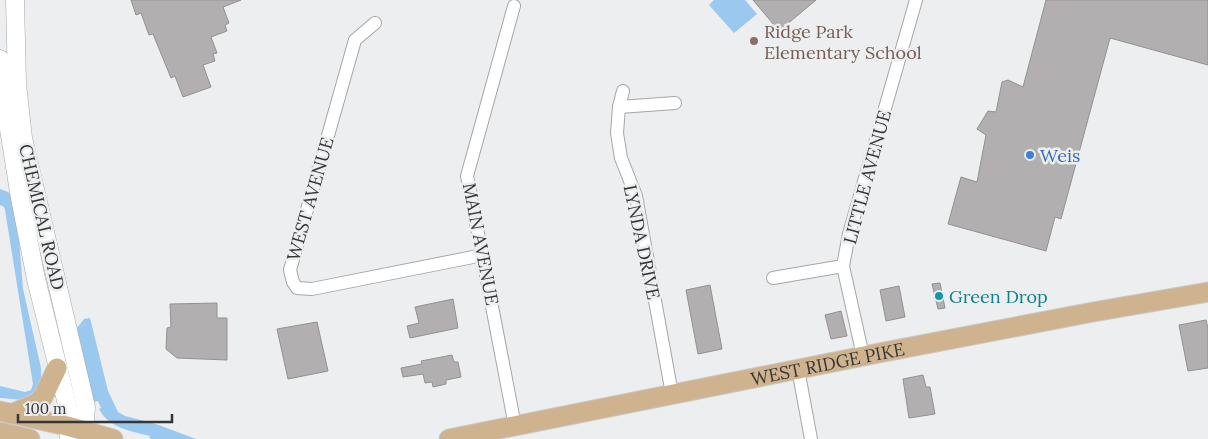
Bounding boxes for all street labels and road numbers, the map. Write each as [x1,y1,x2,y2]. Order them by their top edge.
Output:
street label: LITTLE AVENUE [838,107,896,247]
street label: WEST AVENUE [281,135,339,263]
street label: CHEMICAL ROAD [14,142,70,292]
street label: MAIN AVENUE [458,181,504,307]
street label: LYNDA DRIVE [619,183,665,301]
street label: WEST RIDGE PIKE [749,337,906,390]

